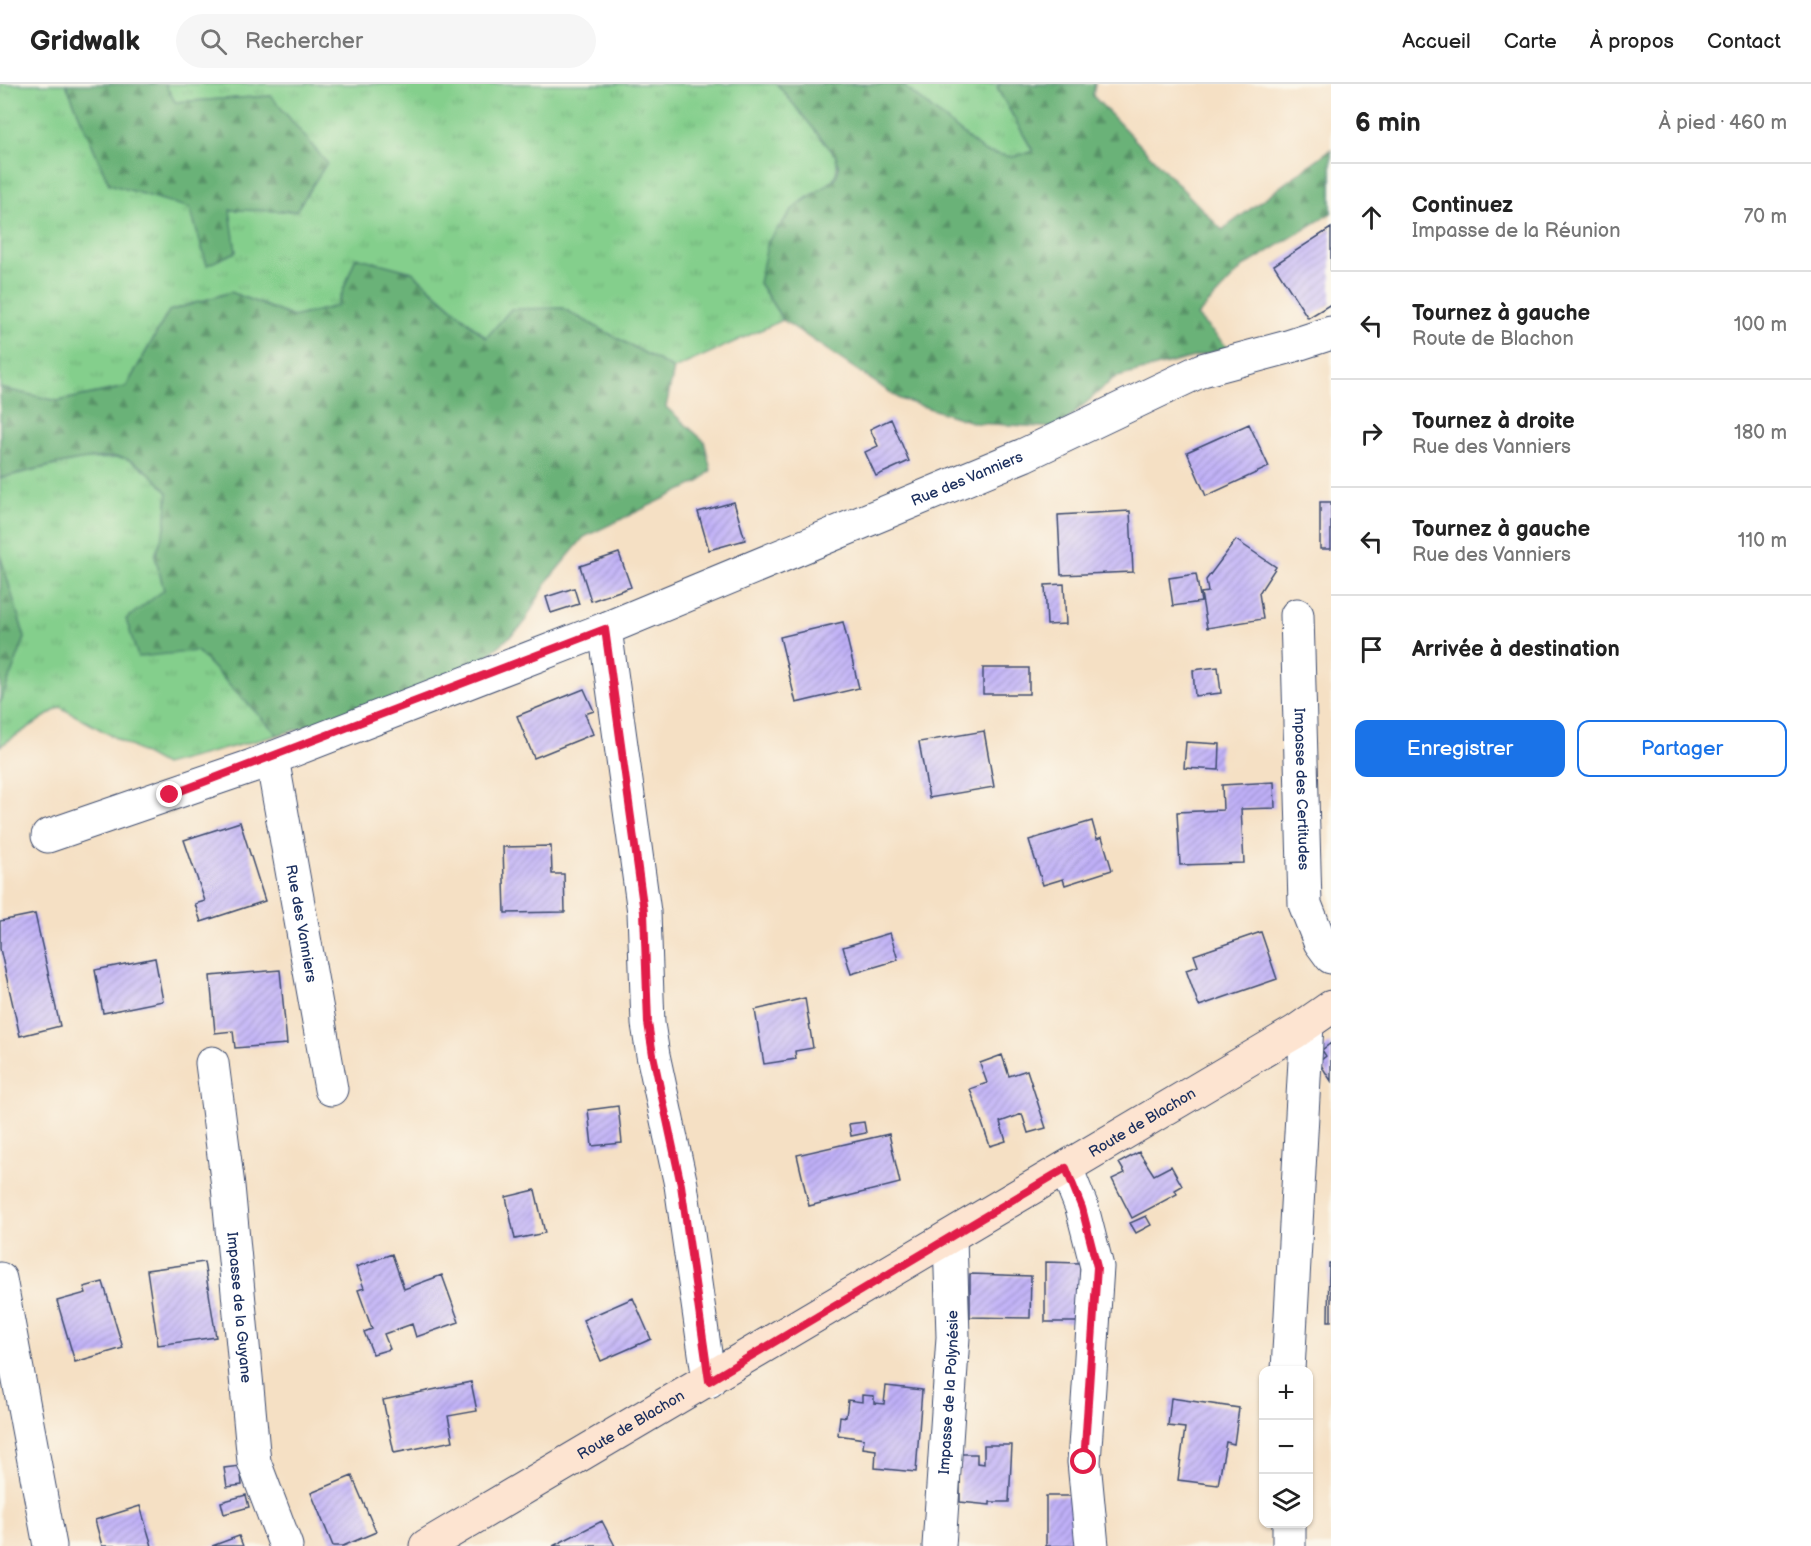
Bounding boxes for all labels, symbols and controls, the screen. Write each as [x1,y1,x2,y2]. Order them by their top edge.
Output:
search box [176,14,596,68]
text: Gridwalk [30,25,140,58]
icon: search [197,25,230,58]
text: Rechercher [245,28,363,55]
text: Accueil [1402,29,1471,54]
text: Carte [1504,29,1557,54]
text: À propos [1590,29,1674,54]
text: Contact [1707,29,1781,54]
text: 6 min [1355,108,1421,139]
text: À pied · 460 m [1659,111,1787,135]
text: Continuez [1412,192,1513,219]
icon: ahead [1355,201,1388,234]
text: 70 m [1743,205,1787,229]
text: Impasse de la Réunion [1412,219,1620,243]
text: Tournez à gauche [1412,300,1590,327]
icon: left [1355,309,1388,342]
text: 100 m [1734,313,1787,337]
text: Route de Blachon [1412,327,1574,351]
text: Tournez à droite [1412,408,1575,435]
icon: right [1355,417,1388,450]
text: 180 m [1734,421,1787,445]
text: Rue des Vanniers [1412,435,1571,459]
street label: Rue des Vanniers [908,447,1026,511]
text: Tournez à gauche [1412,516,1590,543]
icon: left [1355,525,1388,558]
text: 110 m [1738,529,1787,553]
text: Rue des Vanniers [1412,543,1571,567]
icon: arrive [1355,633,1388,666]
text: Arrivée à destination [1412,636,1620,663]
street label: Impasse des Certitudes [1290,708,1313,871]
button: Enregistrer [1355,720,1565,777]
button: Partager [1577,720,1787,777]
route end [156,781,182,807]
street label: Rue des Vanniers [281,863,321,984]
street label: Route de Blachon [1085,1084,1199,1162]
street label: Impasse de la Guyane [222,1231,256,1384]
street label: Impasse de la Polynésie [935,1310,963,1475]
map controls [1259,1366,1313,1528]
button: + [1259,1366,1313,1420]
street label: Route de Blachon [574,1386,688,1464]
button: − [1259,1420,1313,1474]
route start [1070,1448,1096,1474]
button: layers [1259,1474,1313,1528]

